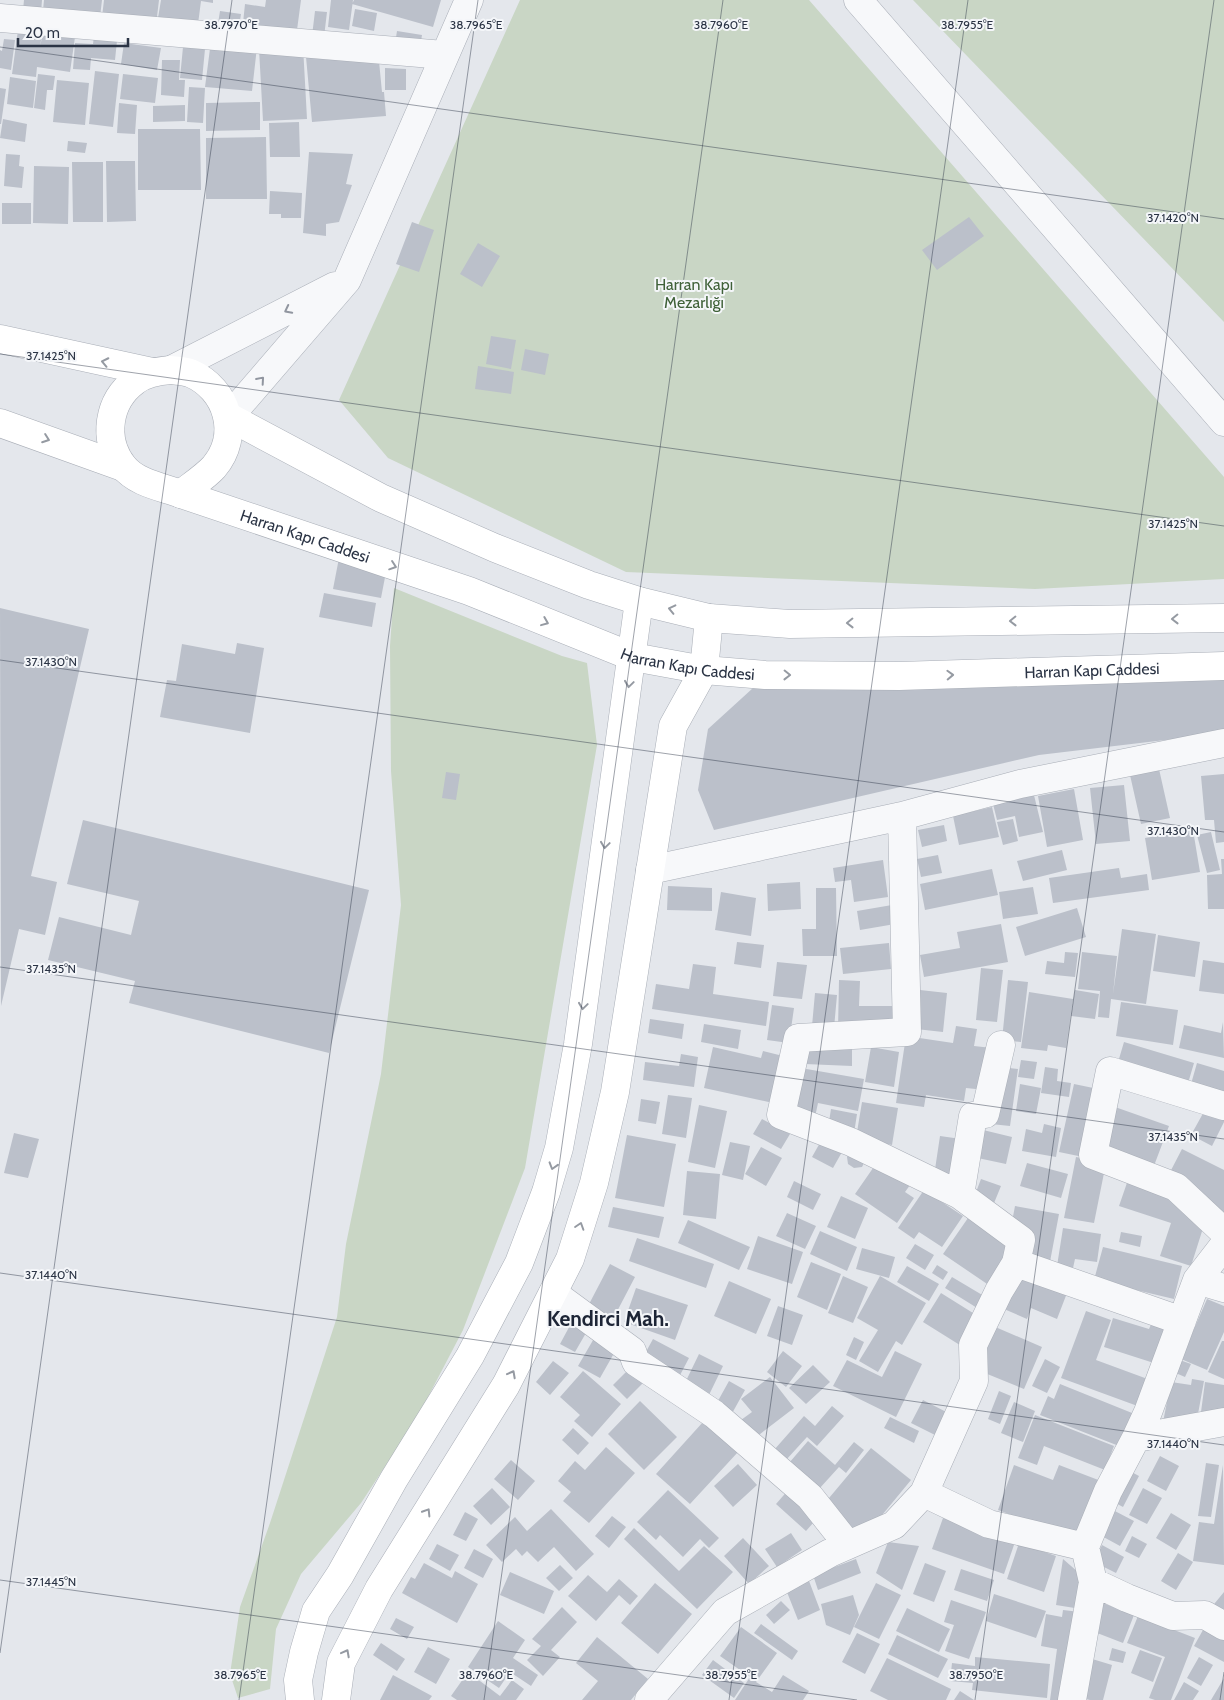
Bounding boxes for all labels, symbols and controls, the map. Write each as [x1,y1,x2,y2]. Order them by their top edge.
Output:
scale bar [18,15,128,47]
text: 38.7970°E [204,17,258,32]
text: 38.7965°E [450,17,503,32]
text: 38.7960°E [694,17,749,32]
text: 38.7955°E [941,17,993,32]
text: 20 m [25,24,60,42]
text: 37.1420°N [1147,210,1199,225]
park label: Harran Kapı Mezarlığı [655,275,733,312]
one-way arrow [285,304,294,314]
text: 37.1425°N [26,348,76,363]
one-way arrow [100,357,109,368]
one-way arrow [255,377,264,386]
one-way arrow [41,433,50,443]
street label: Harran Kapı Caddesi [238,505,372,566]
text: 37.1425°N [1148,516,1198,531]
one-way arrow [388,560,397,570]
one-way arrow [667,604,676,615]
one-way arrow [1171,614,1179,624]
one-way arrow [540,616,549,626]
one-way arrow [1009,616,1016,626]
one-way arrow [846,618,854,628]
street label: Harran Kapı Caddesi [618,644,755,684]
text: 37.1430°N [25,654,77,669]
street label: Harran Kapı Caddesi [1024,658,1160,682]
one-way arrow [946,669,954,680]
one-way arrow [784,670,791,680]
one-way arrow [624,680,634,689]
text: 37.1430°N [1147,823,1199,838]
one-way arrow [600,841,611,849]
text: 37.1435°N [26,961,76,976]
one-way arrow [578,1002,589,1010]
text: 37.1435°N [1148,1129,1198,1144]
one-way arrow [549,1161,559,1169]
one-way arrow [574,1223,584,1231]
text: 37.1440°N [25,1267,77,1282]
district label: Kendirci Mah. [547,1306,669,1331]
one-way arrow [506,1370,516,1379]
text: 37.1440°N [1147,1436,1199,1451]
one-way arrow [421,1509,430,1518]
text: 37.1445°N [26,1574,76,1589]
one-way arrow [340,1649,350,1658]
text: 38.7965°E [214,1667,267,1682]
text: 38.7960°E [459,1667,514,1682]
text: 38.7955°E [705,1667,757,1682]
text: 38.7950°E [949,1667,1003,1682]

